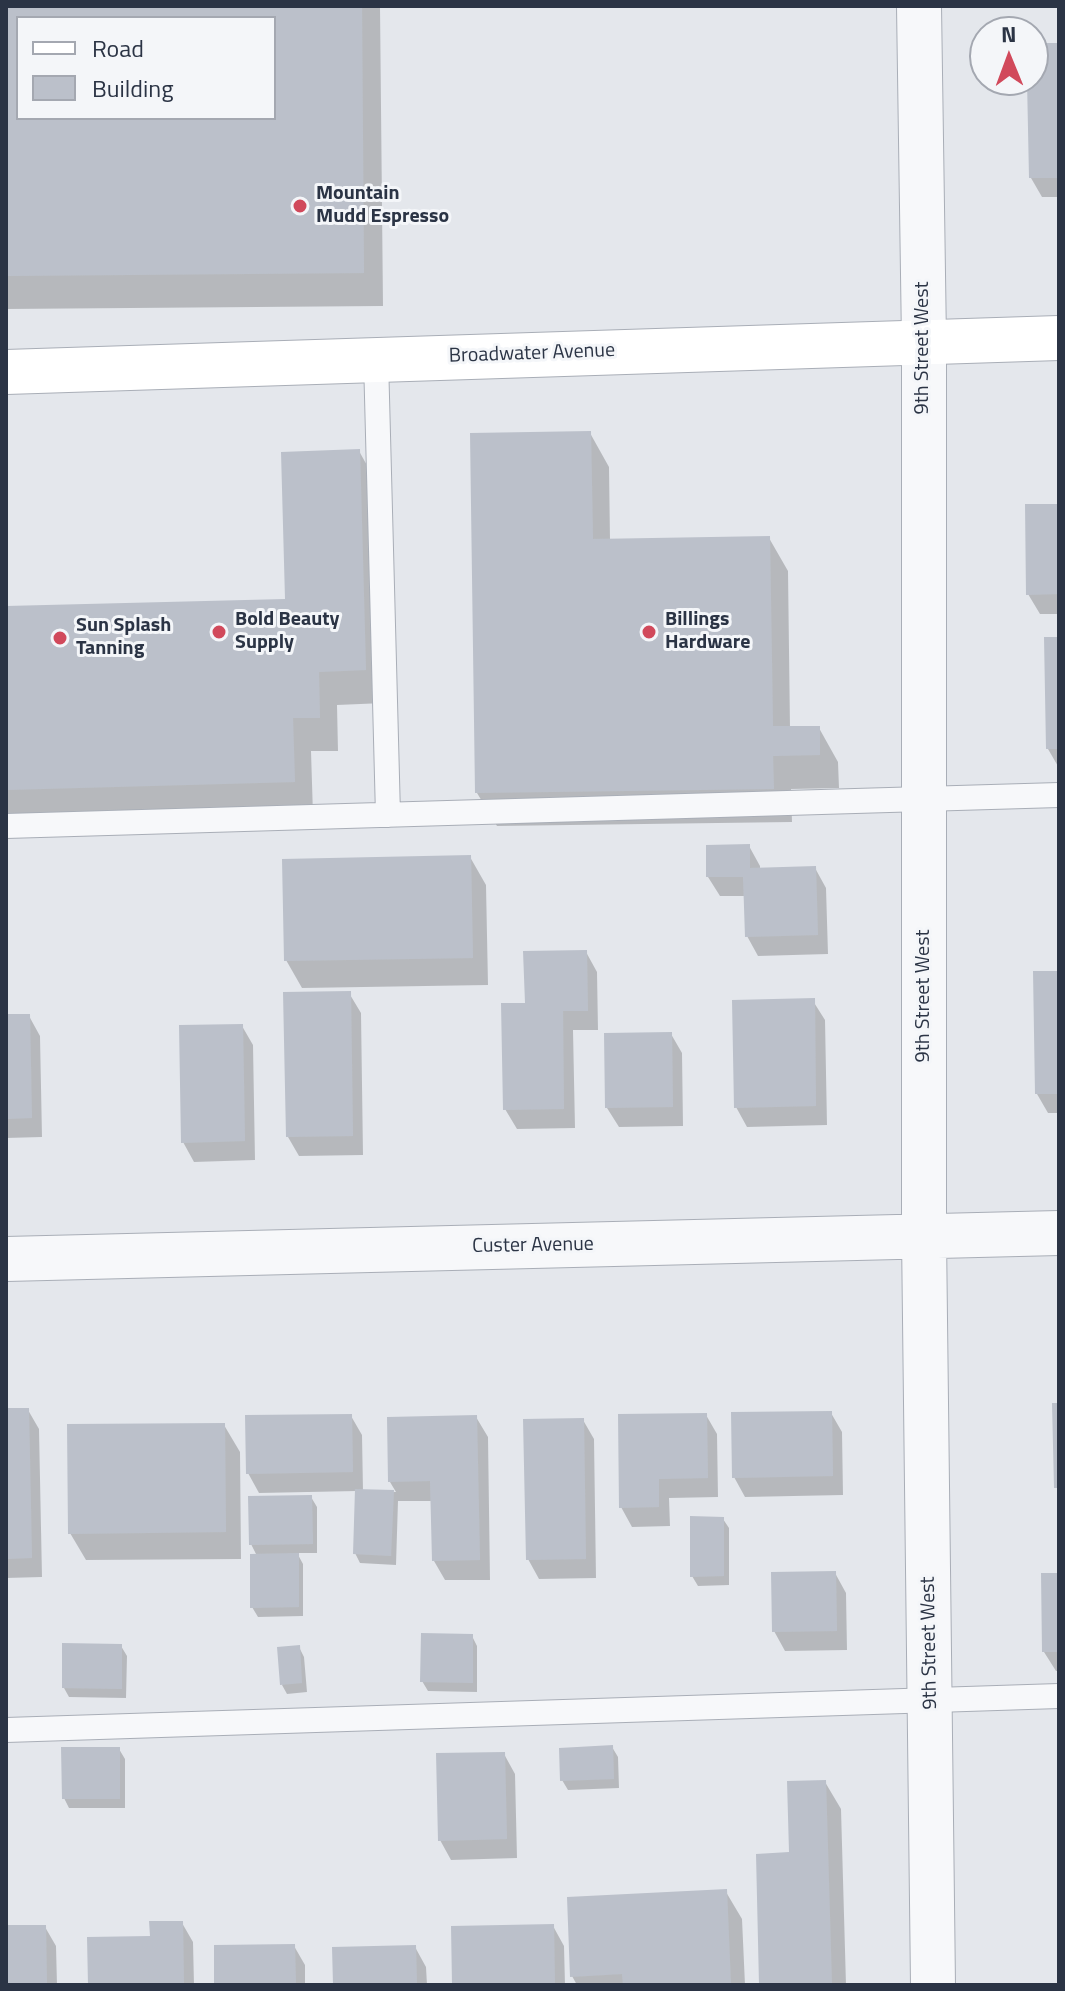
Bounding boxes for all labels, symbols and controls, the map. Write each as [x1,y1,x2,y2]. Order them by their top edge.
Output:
legend [16,16,276,120]
north arrow [969,16,1049,96]
text: N [1001,17,1017,51]
text: Road [92,30,144,66]
text: Building [92,70,174,106]
place label: Mountain Mudd Espresso [316,182,449,229]
marker: Mountain Mudd Espresso [291,197,309,215]
street label: 9th Street West [911,281,935,415]
street label: Broadwater Avenue [448,339,616,369]
place label: Bold Beauty Supply [235,608,340,655]
place label: Billings Hardware [665,608,750,655]
place label: Sun Splash Tanning [76,614,171,661]
marker: Bold Beauty Supply [210,623,228,641]
marker: Billings Hardware [640,623,658,641]
marker: Sun Splash Tanning [51,629,69,647]
street label: 9th Street West [912,929,936,1063]
street label: Custer Avenue [472,1233,594,1259]
street label: 9th Street West [917,1576,943,1710]

